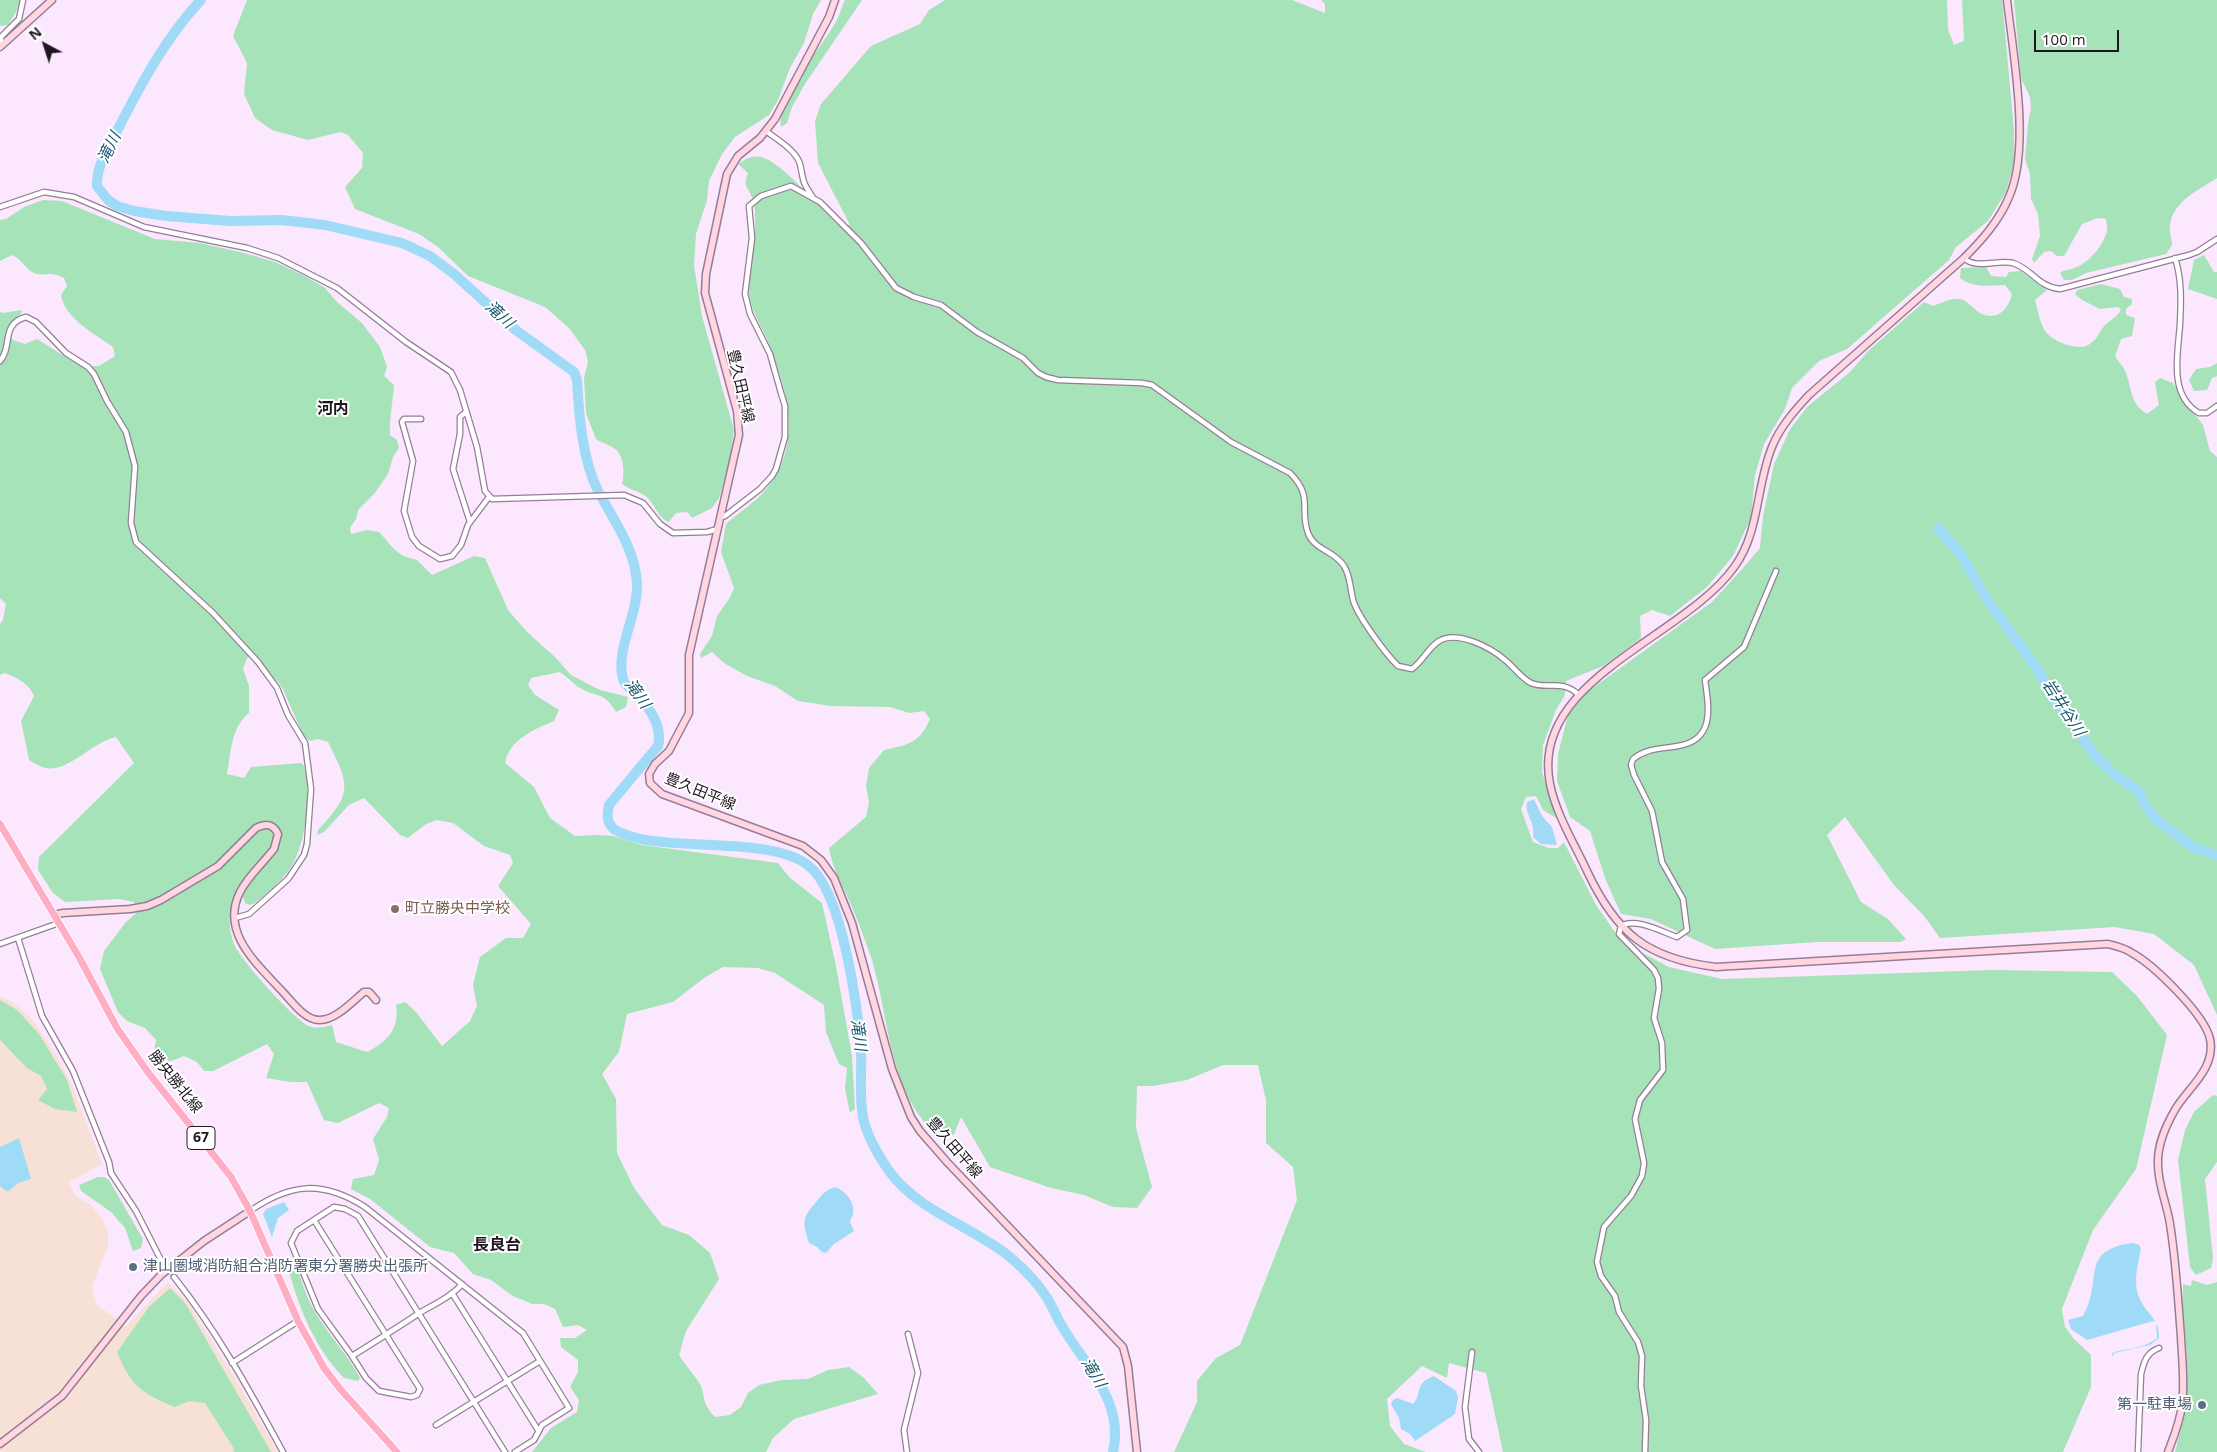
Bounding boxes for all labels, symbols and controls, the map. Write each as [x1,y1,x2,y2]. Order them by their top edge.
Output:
north arrow [20,20,70,70]
scale bar [2037,20,2122,52]
text: N [25,22,46,44]
text: 100 m [2042,29,2086,49]
water label: 滝川 [94,129,126,167]
water label: 滝川 [481,297,517,333]
street label: 豊久田平線 [723,347,757,425]
district label: 河内 [317,399,349,419]
water label: 滝川 [620,675,654,713]
water label: 岩井谷川 [2038,676,2088,740]
street label: 豊久田平線 [662,770,738,814]
place label: 町立勝央中学校 [405,900,510,918]
marker: 町立勝央中学校 [389,903,401,915]
water label: 滝川 [846,1018,870,1052]
street label: 勝央勝北線 [144,1047,206,1117]
street label: 豊久田平線 [923,1114,985,1182]
road number: 67 [187,1126,215,1150]
district label: 長良台 [473,1235,521,1255]
place label: 津山圏域消防組合消防署東分署勝央出張所 [143,1258,428,1276]
marker: 津山圏域消防組合消防署東分署勝央出張所 [127,1261,139,1273]
water label: 滝川 [1077,1354,1109,1392]
place label: 第一駐車場 [2117,1396,2192,1414]
marker: 第一駐車場 [2196,1399,2208,1411]

